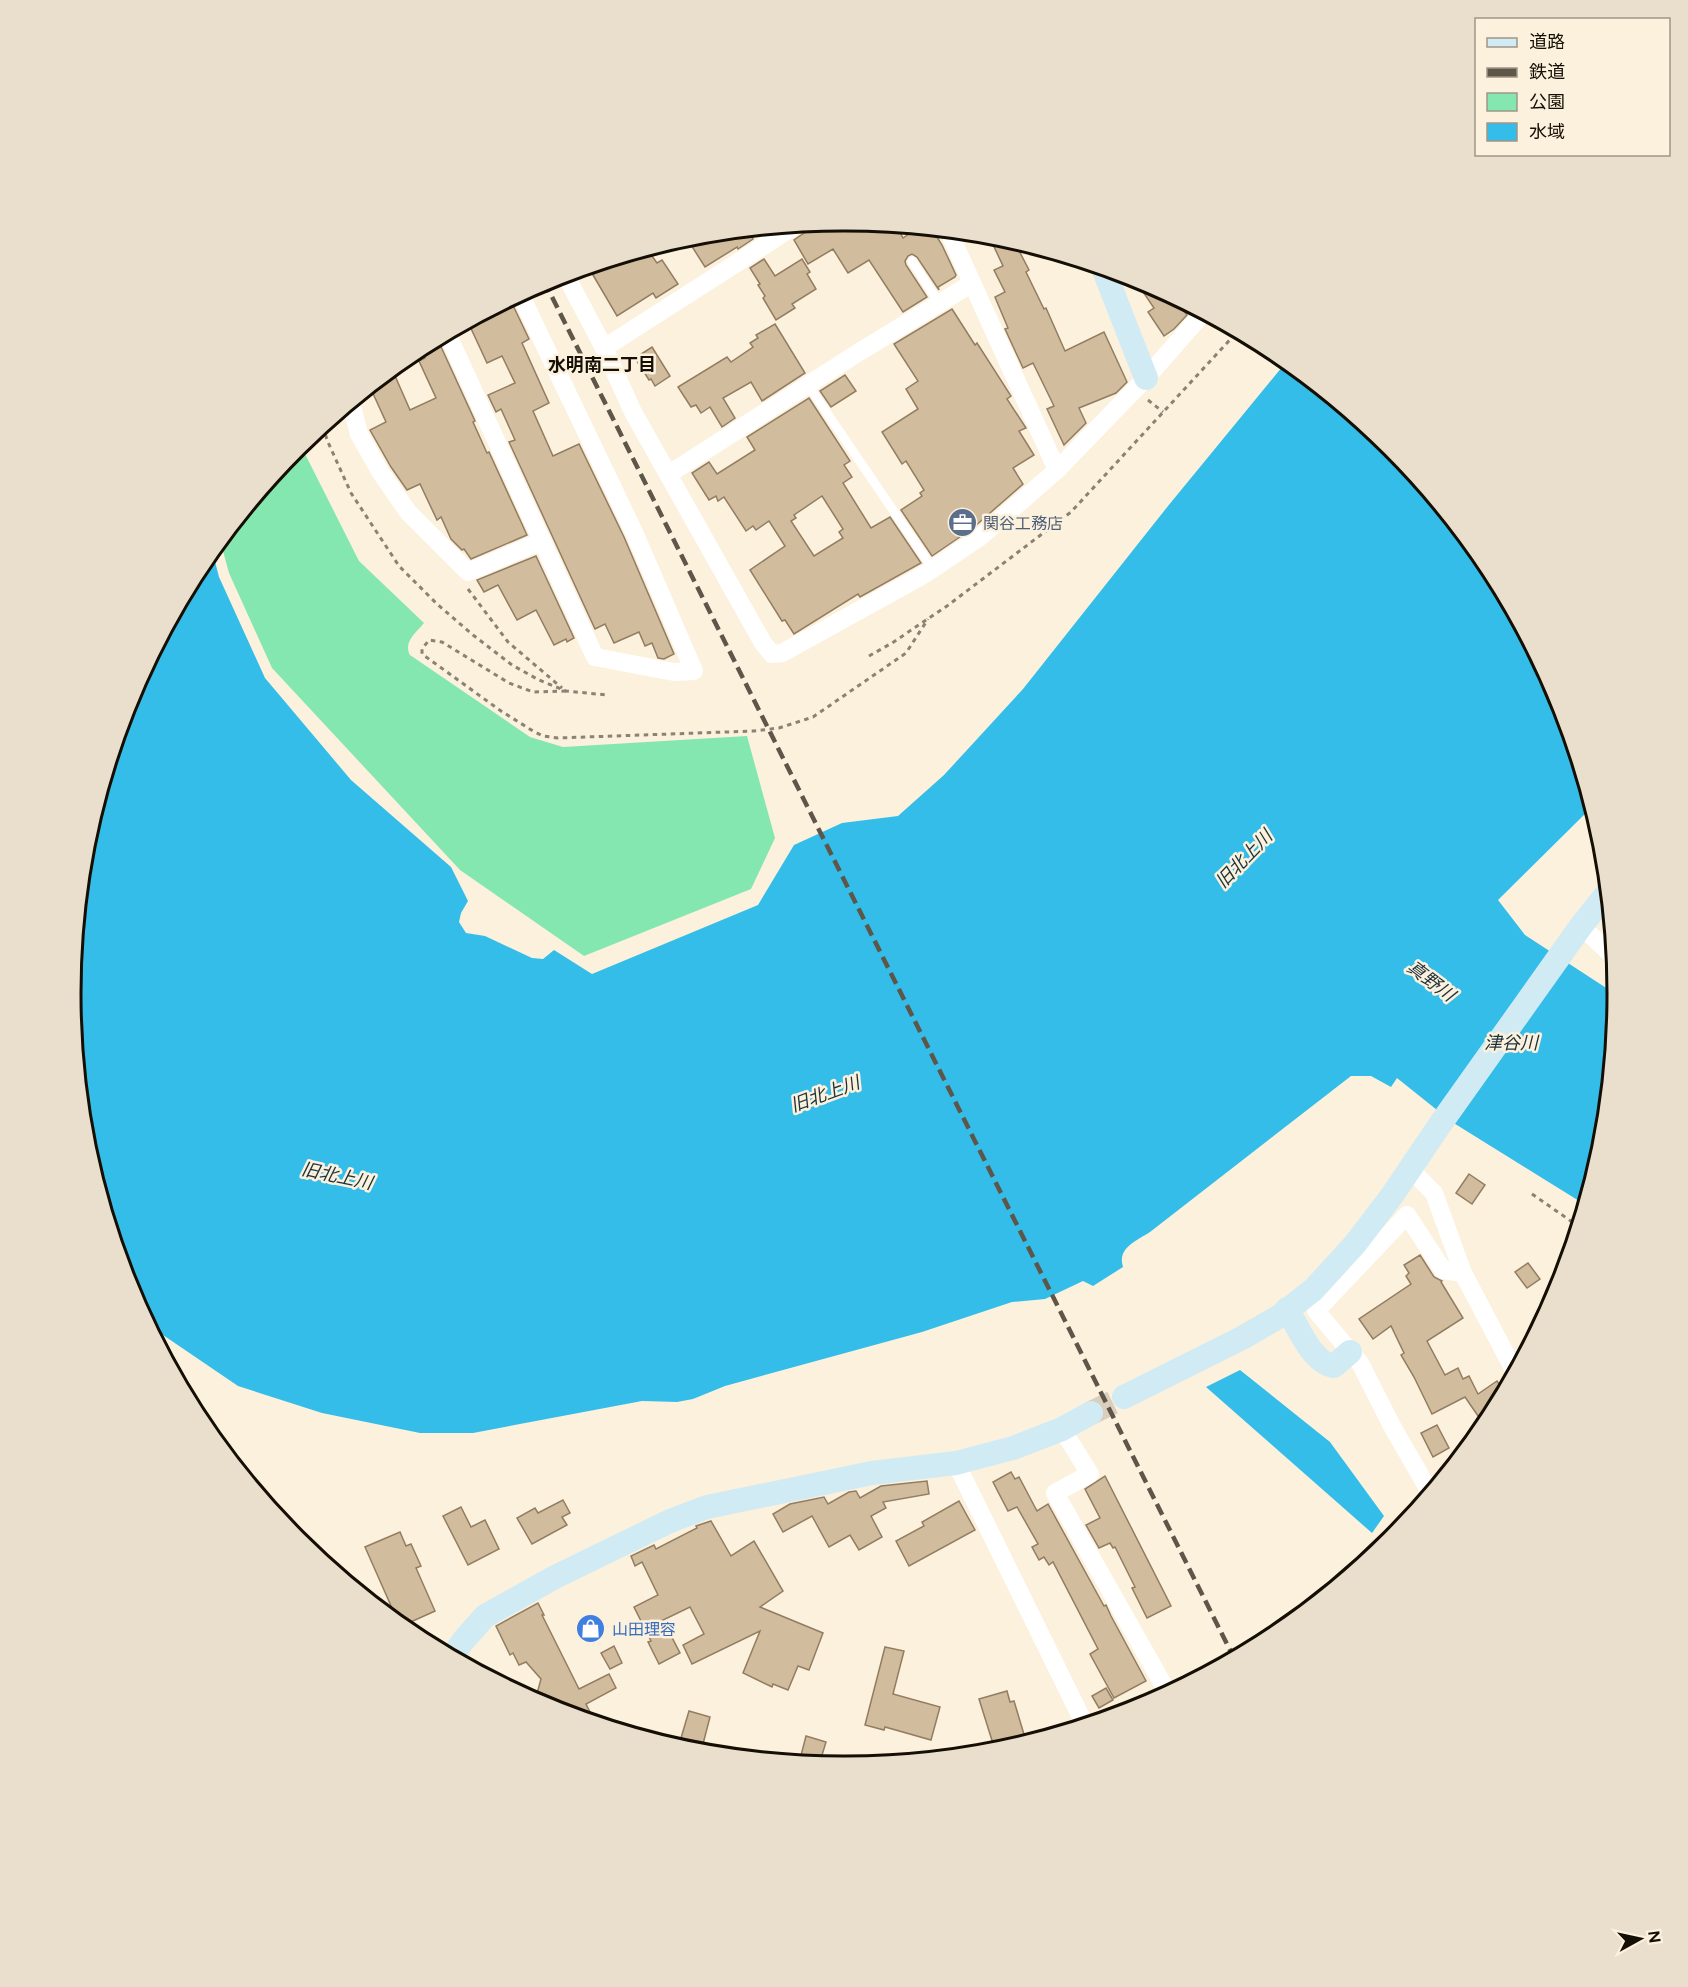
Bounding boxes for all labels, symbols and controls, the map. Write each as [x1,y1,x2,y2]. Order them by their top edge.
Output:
legend [1475,18,1670,156]
text: 道路 [1529,31,1565,53]
text: 鉄道 [1529,61,1565,83]
text: 公園 [1529,91,1565,113]
text: 水域 [1529,121,1565,143]
district label: 水明南二丁目 [548,354,656,376]
office icon: 関谷工務店 [946,507,978,539]
place label: 関谷工務店 [983,514,1063,533]
water label: 旧北上川 [1211,824,1278,893]
water label: 真野川 [1403,956,1461,1007]
water label: 津谷川 [1484,1032,1540,1054]
water label: 旧北上川 [787,1071,864,1117]
water label: 旧北上川 [299,1158,376,1195]
shop icon: 山田理容 [575,1613,607,1645]
place label: 山田理容 [612,1620,676,1639]
north arrow [1610,1909,1670,1969]
text: N [1644,1930,1665,1944]

